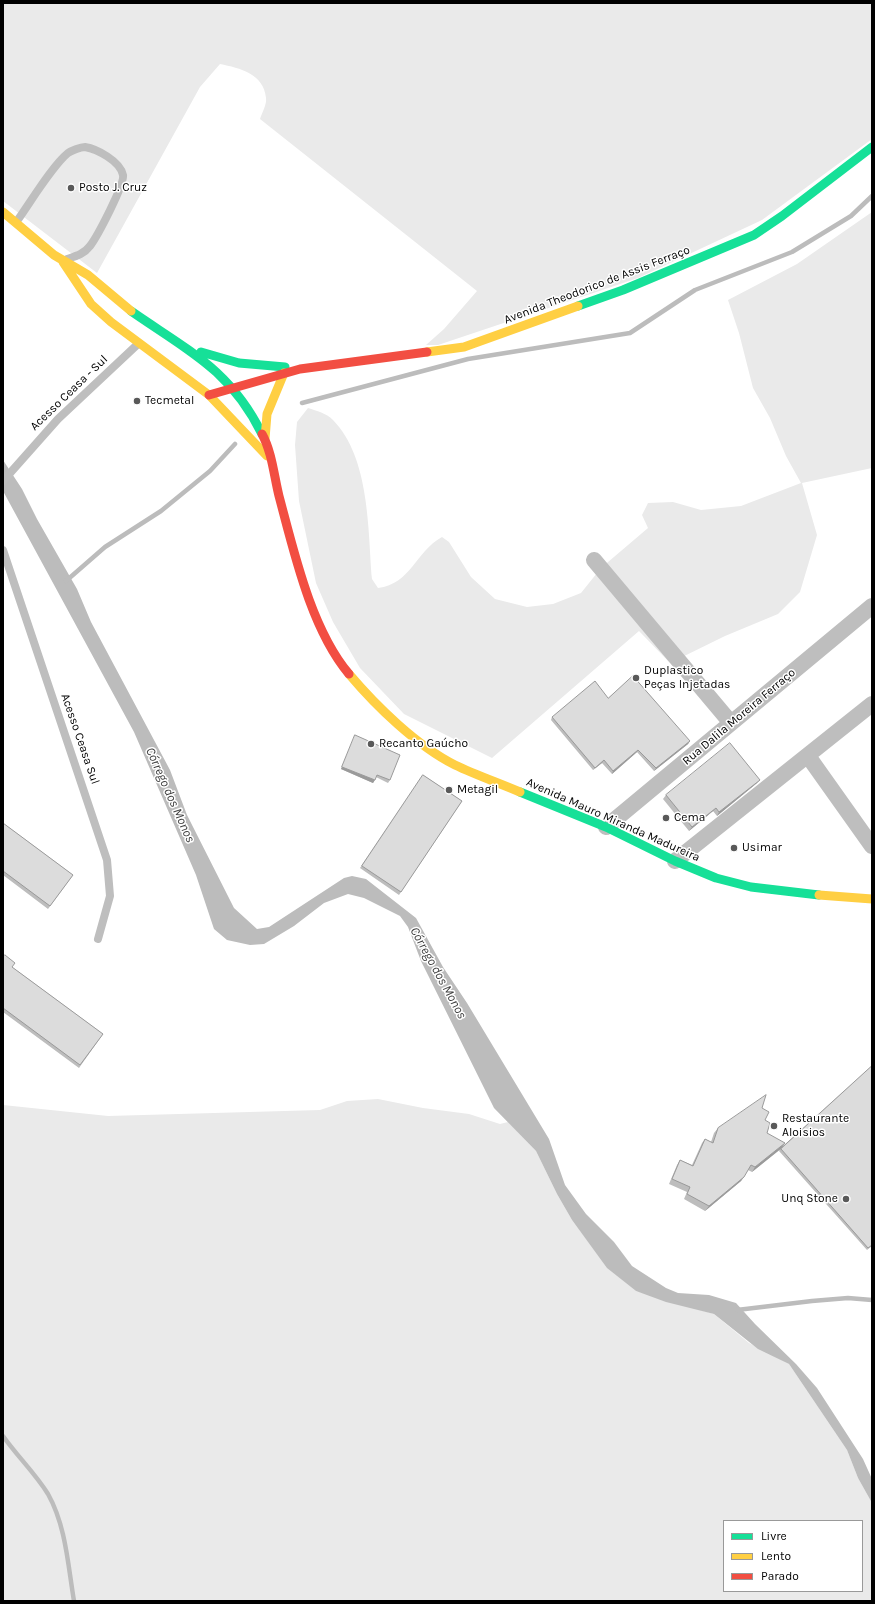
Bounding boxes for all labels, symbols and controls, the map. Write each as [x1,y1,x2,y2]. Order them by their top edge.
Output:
place label: Posto J. Cruz [79,181,147,195]
marker: Posto J. Cruz [66,183,76,193]
street label: Avenida Theodorico de Assis Ferraço [502,243,692,327]
street label: Acesso Ceasa - Sul [27,352,111,434]
place label: Tecmetal [145,394,194,408]
marker: Tecmetal [132,396,142,406]
place label: Duplastico Peças Injetadas [644,664,730,692]
street label: Rua Dalila Moreira Ferraço [680,665,798,769]
marker: Duplastico Peças Injetadas [631,673,641,683]
street label: Acesso Ceasa Sul [58,692,102,786]
place label: Recanto Gaúcho [379,737,468,751]
marker: Recanto Gaúcho [366,739,376,749]
water label: Córrego dos Monos [142,745,198,845]
street label: Avenida Mauro Miranda Madureira [524,775,702,865]
place label: Metagil [457,783,498,797]
marker: Metagil [444,785,454,795]
place label: Cema [674,811,705,825]
marker: Cema [661,813,671,823]
place label: Usimar [742,841,782,855]
marker: Usimar [729,843,739,853]
water label: Córrego dos Monos [406,924,470,1022]
place label: Restaurante Aloisios [782,1112,849,1140]
marker: Restaurante Aloisios [769,1121,779,1131]
place label: Unq Stone [781,1192,838,1206]
marker: Unq Stone [841,1194,851,1204]
legend [723,1520,863,1592]
text: Livre [761,1529,787,1543]
text: Lento [761,1549,791,1563]
text: Parado [761,1569,799,1583]

